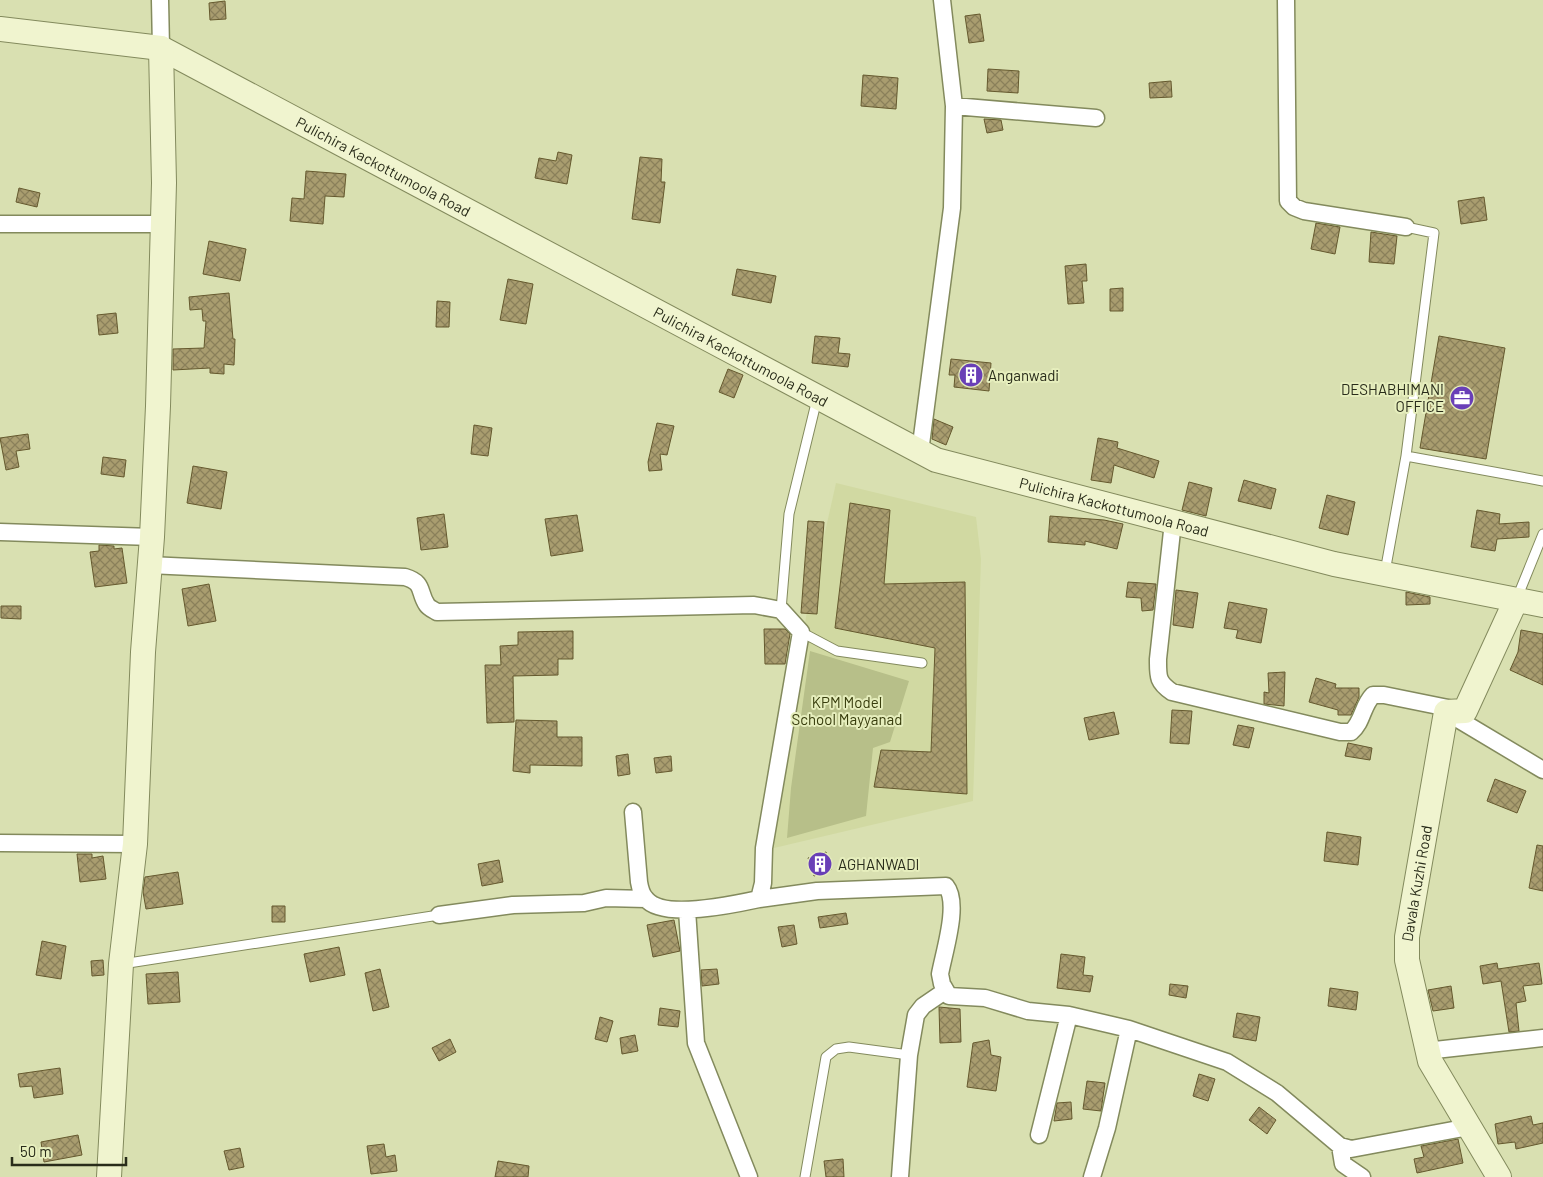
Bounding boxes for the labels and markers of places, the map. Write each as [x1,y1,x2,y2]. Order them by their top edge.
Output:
building icon: Anganwadi [958,362,984,388]
place label: Anganwadi [988,366,1059,384]
place label: DESHABHIMANI OFFICE [1341,380,1444,415]
office icon: DESHABHIMANI OFFICE [1449,385,1475,411]
building icon: AGHANWADI [807,851,833,877]
place label: AGHANWADI [838,855,919,873]

